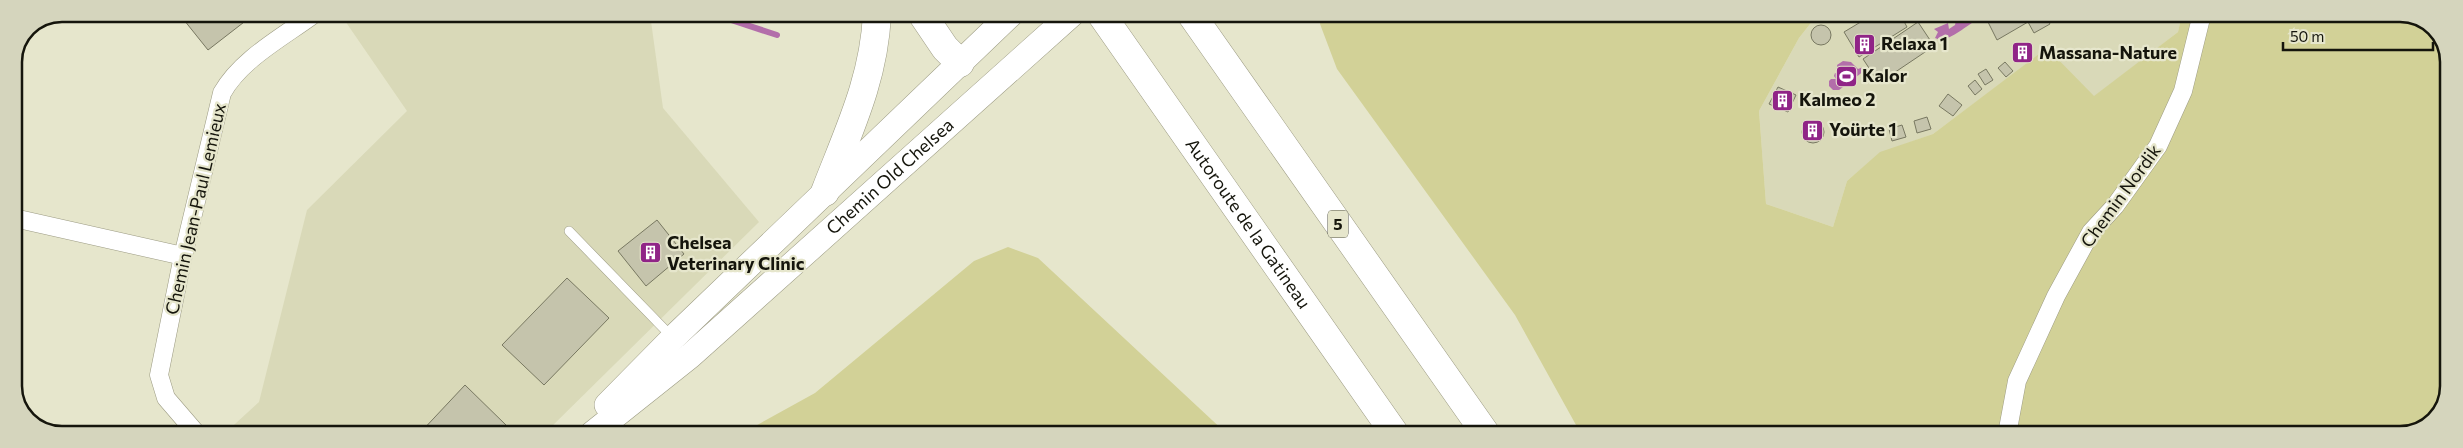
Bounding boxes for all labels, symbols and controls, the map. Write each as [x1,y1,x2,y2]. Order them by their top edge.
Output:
scale bar [2283,20,2433,52]
text: 50 m [2290,27,2324,45]
building icon: Relaxa 1 [1853,32,1877,56]
place label: Relaxa 1 [1881,32,1948,54]
building icon: Massana-Nature [2011,41,2035,65]
place label: Massana-Nature [2039,41,2177,63]
sports icon: Kalor [1834,64,1858,88]
place label: Kalor [1862,64,1908,86]
building icon: Kalmeo 2 [1771,88,1795,112]
place label: Kalmeo 2 [1799,88,1876,110]
street label: Chemin Jean-Paul Lemieux [160,100,230,317]
street label: Chemin Old Chelsea [821,113,958,239]
building icon: Yoürte 1 [1801,118,1825,142]
place label: Yoürte 1 [1829,118,1897,140]
street label: Autoroute de la Gatineau [1181,134,1316,313]
street label: Chemin Nordik [2075,139,2165,251]
road number: 5 [1328,210,1348,238]
place label: Chelsea Veterinary Clinic [667,231,805,274]
building icon: Chelsea Veterinary Clinic [639,241,663,265]

